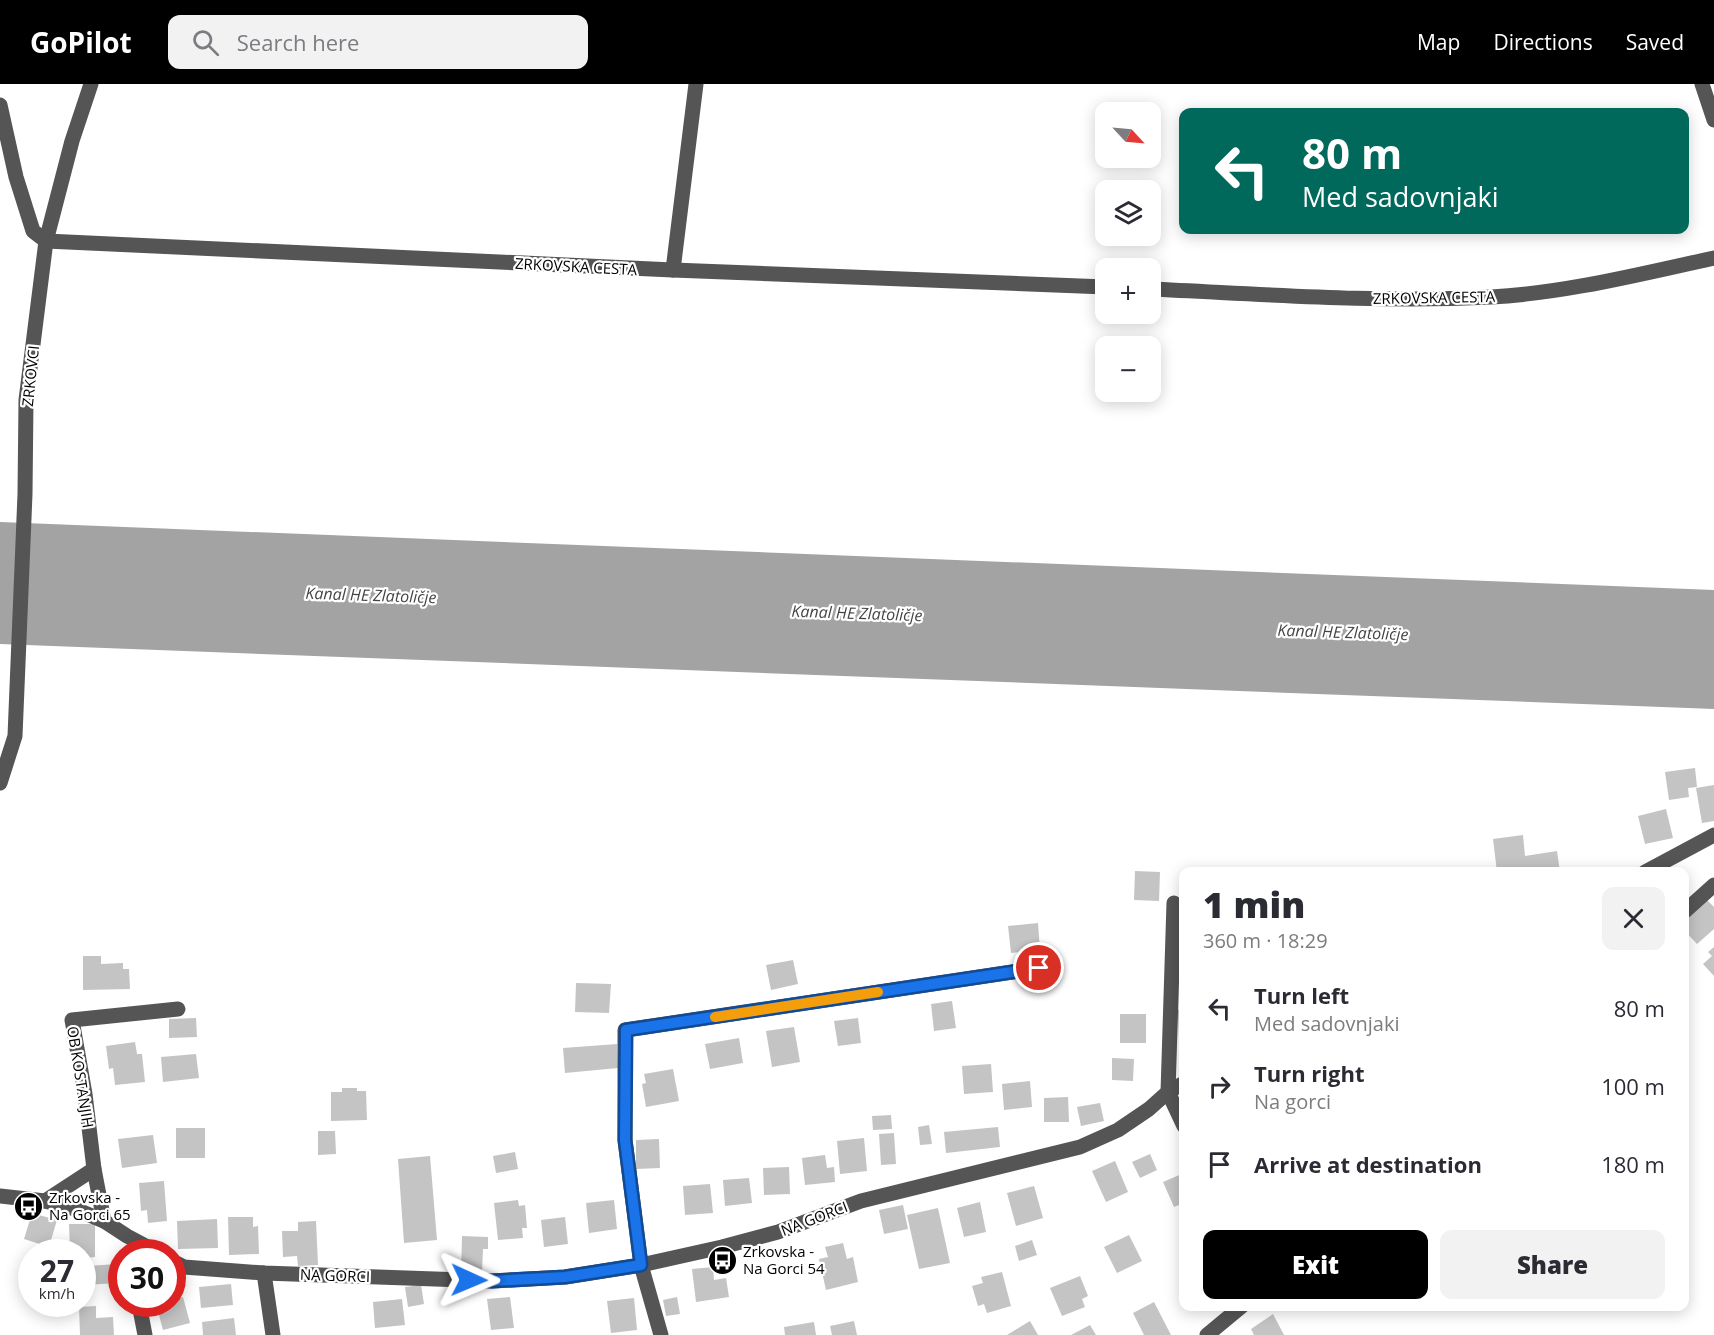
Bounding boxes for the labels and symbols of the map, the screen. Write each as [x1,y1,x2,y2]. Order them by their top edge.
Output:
north arrow [1095,102,1161,168]
street label: ZRKOVSKA CESTA [514,253,638,279]
street label: ZRKOVSKA CESTA [1373,286,1496,308]
street label: ZRKOVCI [17,344,43,408]
water label: Kanal HE Zlatoličje [305,582,437,608]
water label: Kanal HE Zlatoličje [791,600,923,626]
water label: Kanal HE Zlatoličje [1277,619,1409,645]
pin [1013,942,1064,993]
street label: OB KOSTANJIH [63,1025,99,1129]
place label: Zrkovska - Na Gorci 65 [49,1187,131,1224]
bus stop icon: Zrkovska - Na Gorci 65 [12,1190,44,1222]
street label: NA GORCI [778,1196,850,1240]
speed limit sign: 30 [108,1239,186,1317]
place label: Zrkovska - Na Gorci 54 [743,1241,825,1278]
bus stop icon: Zrkovska - Na Gorci 54 [706,1244,738,1276]
position arrow [437,1248,501,1312]
street label: NA GORCI [300,1264,370,1286]

